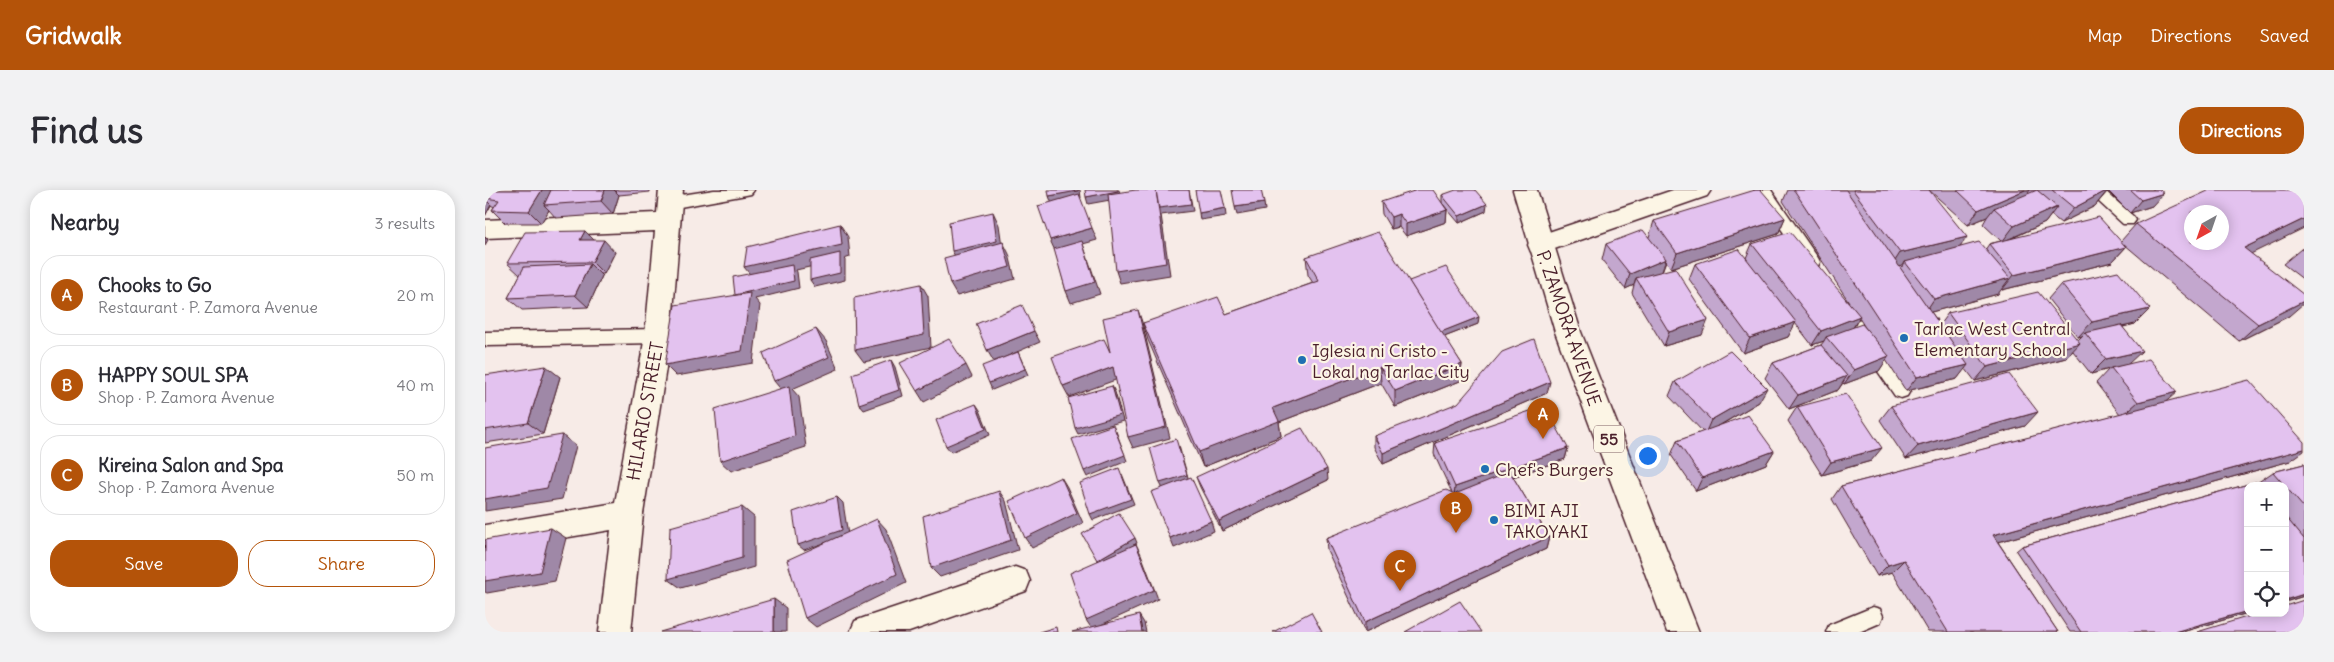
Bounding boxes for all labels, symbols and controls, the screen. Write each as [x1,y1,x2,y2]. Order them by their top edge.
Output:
text: Gridwalk [25,20,122,50]
text: Map [2087,24,2122,47]
text: Directions [2150,24,2232,47]
text: Saved [2260,24,2309,47]
button: Directions [2179,107,2304,154]
text: Find us [30,108,143,152]
north arrow [2184,205,2229,250]
text: Nearby [50,209,120,236]
text: 3 results [375,213,435,233]
street label: P. ZAMORA AVENUE [1532,247,1606,409]
text: Chooks to Go [98,273,212,297]
text: A [62,285,72,305]
text: 20 m [397,285,434,305]
text: Restaurant · P. Zamora Avenue [98,297,318,317]
place label: Tarlac West Central Elementary School [1914,317,2070,361]
marker: Tarlac West Central Elementary School [1898,332,1910,344]
place label: Iglesia ni Cristo - Lokal ng Tarlac City [1312,339,1470,383]
street label: HILARIO STREET [621,340,669,482]
marker: Iglesia ni Cristo - Lokal ng Tarlac City [1296,354,1308,366]
text: HAPPY SOUL SPA [98,363,248,387]
text: B [62,375,72,395]
text: 40 m [396,375,434,395]
text: Shop · P. Zamora Avenue [98,387,275,407]
pin: A [1527,398,1559,439]
road number: 55 [1594,425,1624,452]
your location [1635,443,1661,469]
text: Kireina Salon and Spa [98,453,284,477]
place label: Chef's Burgers [1495,458,1613,481]
marker: Chef's Burgers [1479,463,1491,475]
text: C [62,465,72,485]
text: 50 m [396,465,434,485]
text: Shop · P. Zamora Avenue [98,477,275,497]
map controls [2244,482,2289,617]
button: + [2244,482,2289,527]
pin: B [1440,492,1472,533]
place label: BIMI AJI TAKOYAKI [1504,499,1588,543]
marker: BIMI AJI TAKOYAKI [1488,514,1500,526]
button: − [2244,527,2289,572]
button: Save [50,540,238,587]
button: Share [248,540,435,587]
pin: C [1384,550,1416,591]
button: locate [2244,572,2289,617]

